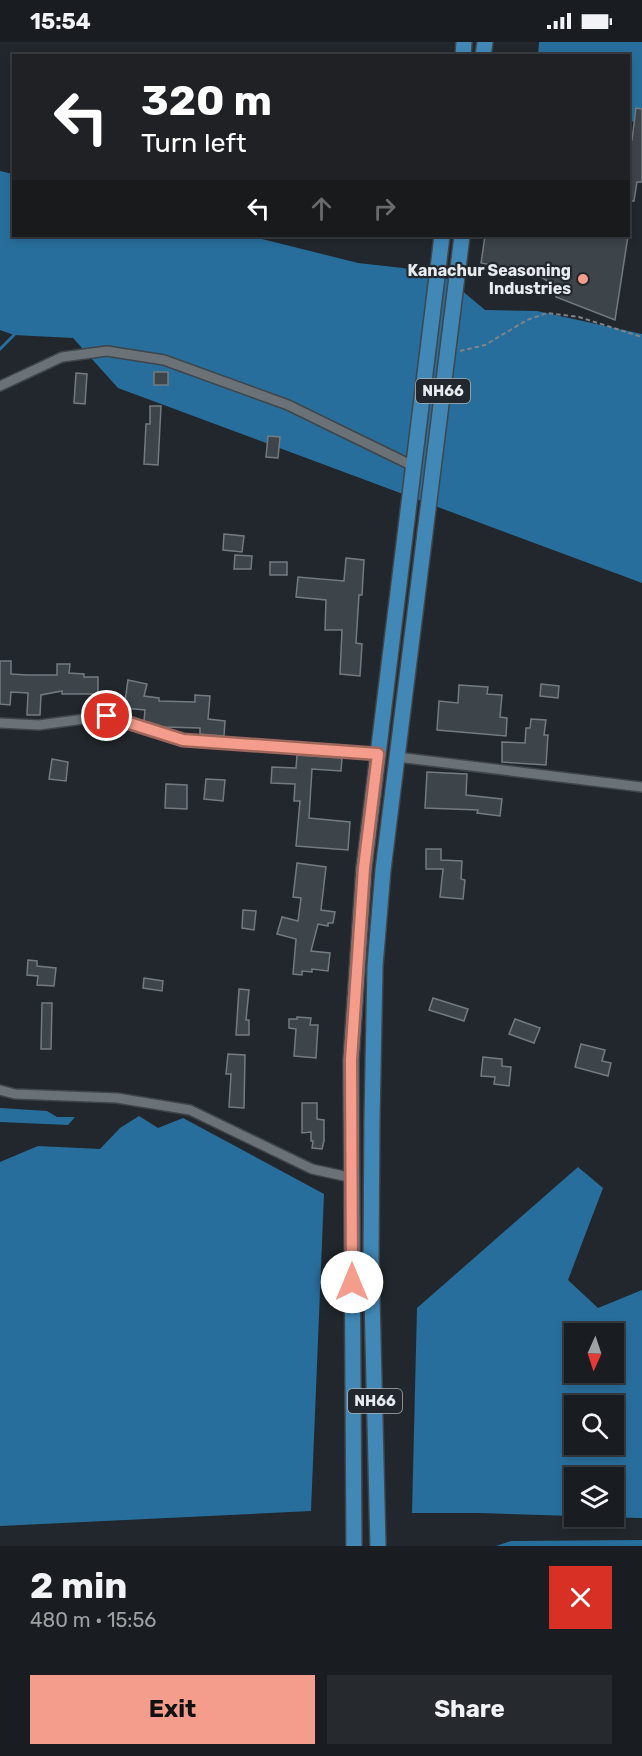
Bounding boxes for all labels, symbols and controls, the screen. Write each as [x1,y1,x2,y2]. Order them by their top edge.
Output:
text: 15:54 [30,8,91,35]
text: 320 m [141,76,272,126]
icon: left [42,78,120,156]
text: Turn left [141,127,246,159]
icon: left [242,192,275,225]
icon: ahead [305,192,338,225]
icon: right [368,192,401,225]
place label: Kanachur Seasoning Industries [407,261,571,298]
marker: Kanachur Seasoning Industries [576,272,590,286]
road number: NH66 [416,379,470,403]
pin [81,690,132,741]
icon: arrive [90,699,123,732]
position arrow [320,1250,384,1314]
north arrow [564,1323,624,1383]
map controls [564,1323,624,1527]
road number: NH66 [348,1389,402,1413]
button: search [564,1395,624,1455]
button: layers [564,1467,624,1527]
text: 2 min [30,1564,128,1607]
button: close [549,1566,612,1629]
text: 480 m · 15:56 [30,1608,156,1632]
button: Exit [30,1675,315,1744]
button: Share [327,1675,612,1744]

